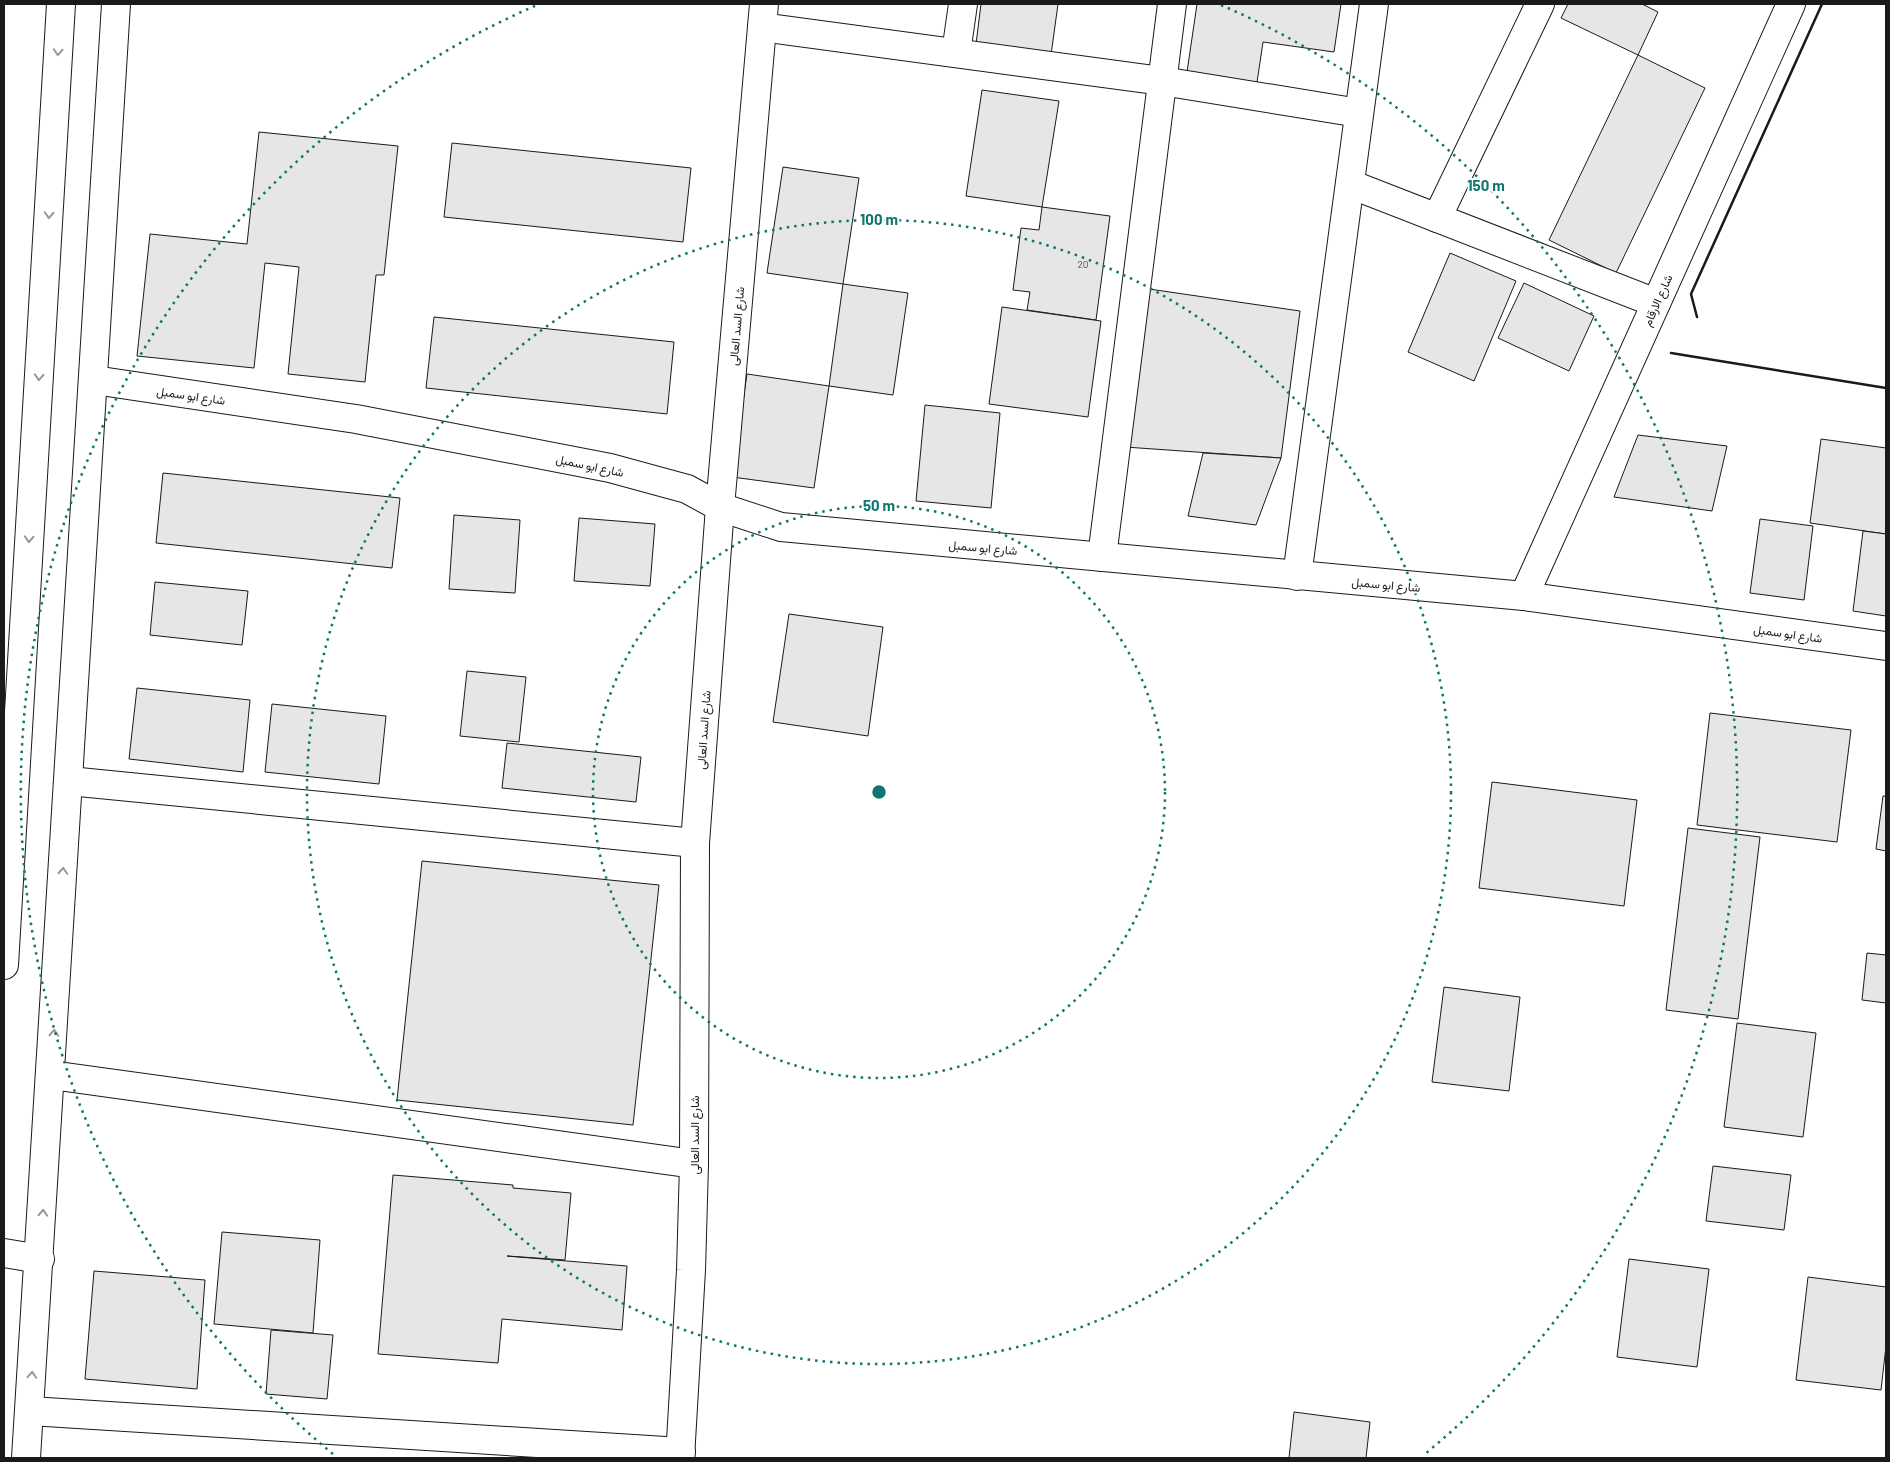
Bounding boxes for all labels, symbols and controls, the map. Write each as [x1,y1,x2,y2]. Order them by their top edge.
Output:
one-way arrow [53,49,64,57]
text: 150 m [1467,176,1505,194]
text: 100 m [860,210,898,228]
one-way arrow [43,211,54,219]
house number: 20 [1077,258,1089,270]
street label: شارع الارقام [1639,272,1677,329]
street label: شارع السد العالى [726,286,749,366]
one-way arrow [33,373,44,381]
street label: شارع ابو سمبل [155,383,226,410]
street label: شارع ابو سمبل [554,451,625,482]
text: 50 m [863,496,895,514]
one-way arrow [24,535,35,543]
street label: شارع ابو سمبل [948,537,1018,560]
street label: شارع ابو سمبل [1351,574,1421,597]
street label: شارع ابو سمبل [1752,621,1823,648]
street label: شارع السد العالى [693,690,716,770]
centre of rings [870,783,888,801]
one-way arrow [58,866,69,874]
one-way arrow [48,1029,59,1037]
street label: شارع السد العالى [687,1095,704,1175]
one-way arrow [37,1208,48,1216]
one-way arrow [26,1370,37,1378]

